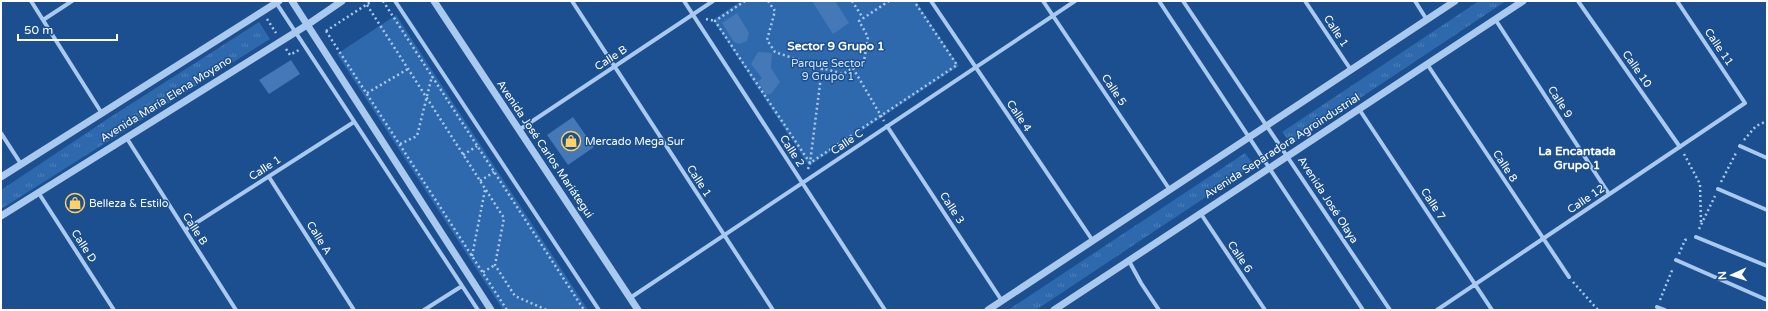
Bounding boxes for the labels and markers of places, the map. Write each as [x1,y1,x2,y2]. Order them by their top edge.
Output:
shop icon: Mercado Mega Sur [560,130,582,152]
place label: Mercado Mega Sur [585,135,685,148]
shop icon: Belleza & Estilo [64,192,86,214]
place label: Belleza & Estilo [89,197,169,210]

